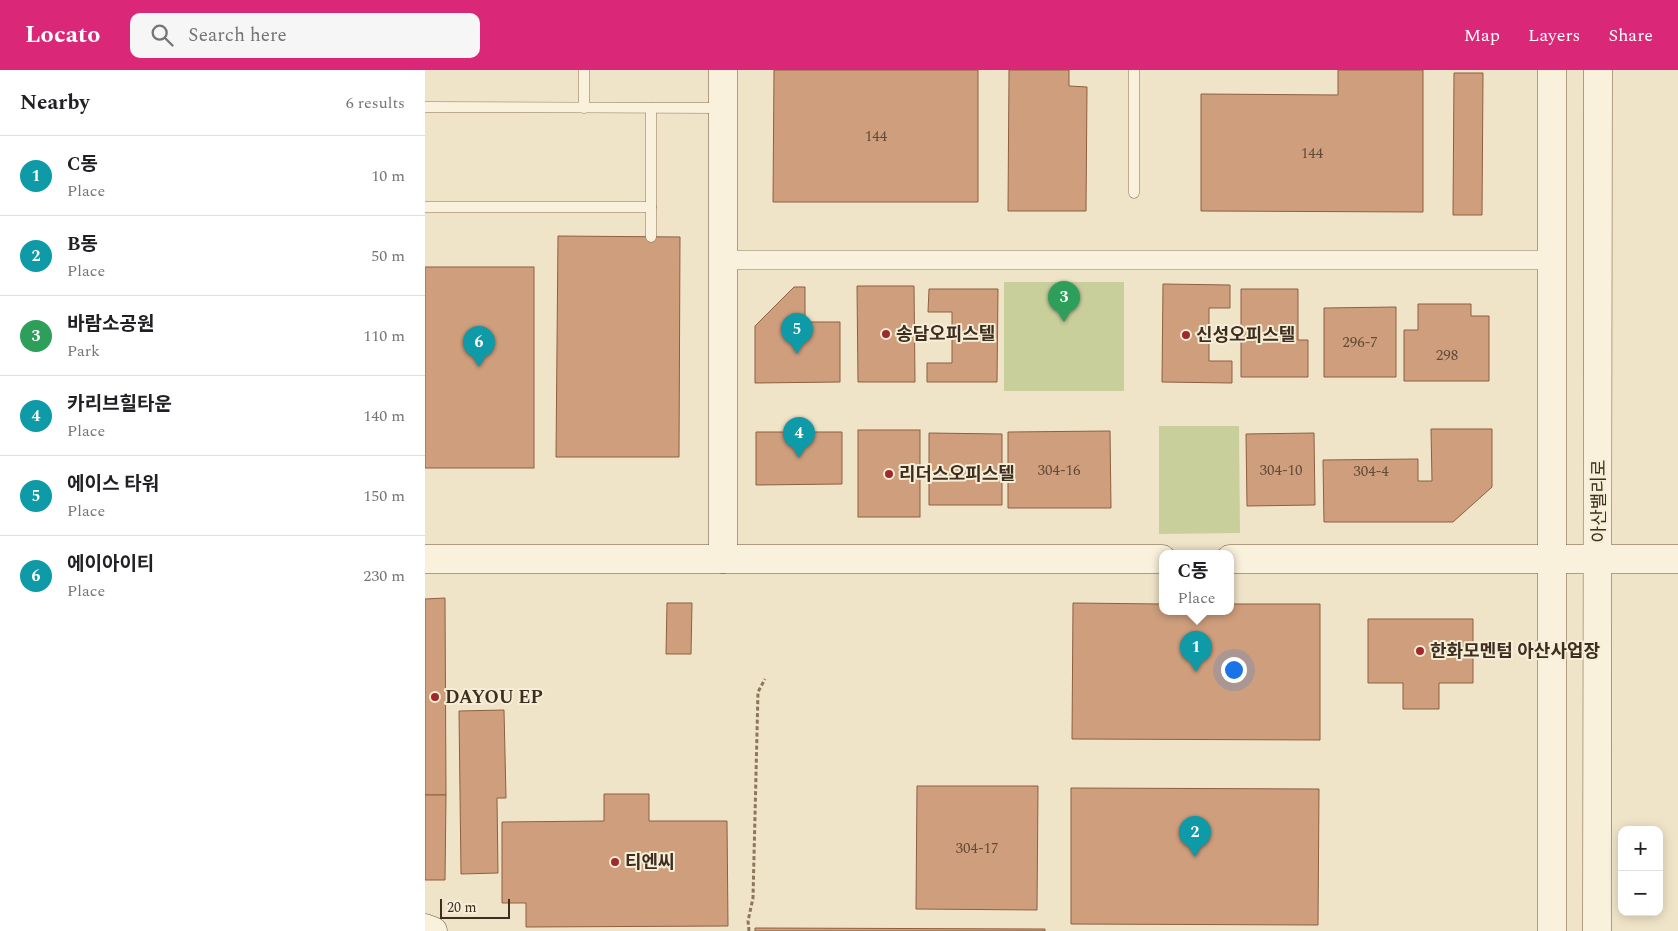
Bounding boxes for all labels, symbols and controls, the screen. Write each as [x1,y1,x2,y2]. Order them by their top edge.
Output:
search box [130,13,480,58]
text: Locato [25,17,100,53]
icon: search [148,21,176,49]
text: Search here [188,21,287,50]
text: Map [1464,22,1500,49]
text: Layers [1528,22,1580,49]
text: Share [1608,22,1653,49]
text: Nearby [20,87,90,119]
text: 6 results [346,91,405,115]
house number: 144 [865,125,888,148]
house number: 144 [1301,142,1324,165]
text: C동 [67,150,98,179]
text: 1 [32,164,40,188]
text: 10 m [371,164,405,188]
text: Place [67,179,105,203]
text: B동 [67,230,98,259]
text: 2 [32,244,40,268]
text: 50 m [371,244,405,268]
text: Place [67,259,105,283]
pin: 3 [1048,281,1080,322]
text: 바람소공원 [67,310,154,339]
pin: 5 [781,313,813,354]
place label: 송담오피스텔 [896,321,995,348]
place label: 신성오피스텔 [1196,322,1295,349]
text: 3 [32,324,40,348]
text: 110 m [363,324,405,348]
pin: 6 [463,326,495,367]
marker: 송담오피스텔 [880,328,892,340]
marker: 신성오피스텔 [1180,329,1192,341]
house number: 296-7 [1342,331,1378,354]
text: Park [67,339,100,363]
house number: 298 [1436,344,1458,367]
text: 카리브힐타운 [67,390,172,419]
text: 4 [32,404,40,428]
text: 140 m [363,404,405,428]
pin: 4 [783,417,815,458]
text: Place [67,419,105,443]
house number: 304-16 [1037,459,1081,482]
house number: 304-10 [1259,459,1303,482]
house number: 304-4 [1353,460,1389,483]
street label: 아산밸리로 [1586,460,1613,542]
place label: 리더스오피스텔 [899,461,1015,488]
marker: 리더스오피스텔 [883,468,895,480]
text: 에이스 타워 [67,470,159,499]
text: 5 [32,484,40,508]
text: 150 m [363,484,405,508]
text: Place [67,499,105,523]
text: 에이아이티 [67,550,154,579]
popup [1159,550,1234,615]
text: C동 [1177,557,1208,586]
text: 6 [32,564,40,588]
text: 230 m [363,564,405,588]
text: Place [67,579,105,603]
text: Place [1177,586,1216,610]
pin: 1 [1180,631,1212,672]
place label: 한화모멘텀 아산사업장 [1430,638,1601,665]
marker: 한화모멘텀 아산사업장 [1414,645,1426,657]
your location [1221,657,1247,683]
place label: DAYOU EP [445,684,543,711]
marker: DAYOU EP [429,691,441,703]
pin: 2 [1179,816,1211,857]
map controls [1618,826,1663,916]
button: + [1618,826,1663,871]
house number: 304-17 [955,837,999,860]
place label: 티엔씨 [625,849,675,876]
marker: 티엔씨 [609,856,621,868]
button: − [1618,871,1663,916]
scale bar [440,896,510,919]
text: 20 m [447,897,477,918]

